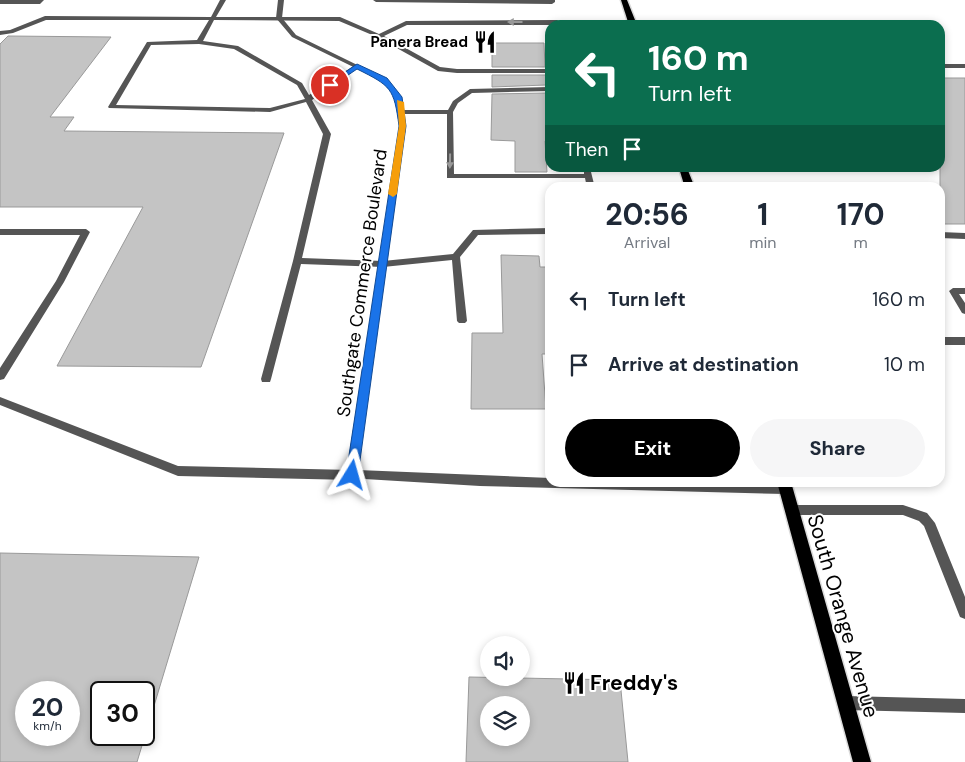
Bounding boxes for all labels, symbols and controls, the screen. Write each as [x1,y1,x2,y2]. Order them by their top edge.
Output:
one-way arrow [507,18,523,26]
restaurant icon: Panera Bread [472,29,498,55]
place label: Panera Bread [371,32,468,52]
text: 160 m [648,35,749,81]
icon: left [565,40,630,105]
pin [309,64,351,106]
icon: arrive [316,71,344,99]
text: Turn left [648,79,732,108]
icon: arrive [618,135,646,163]
text: Then [565,137,608,162]
street label: Southgate Commerce Boulevard [331,148,393,418]
one-way arrow [446,153,454,169]
text: 20:56 [605,195,689,234]
text: 1 [757,195,768,234]
text: 170 [837,195,885,234]
text: Arrival [624,232,670,253]
text: min [749,232,776,253]
text: m [854,232,868,253]
icon: left [565,286,593,314]
text: Turn left [608,287,686,312]
text: 160 m [872,287,925,312]
icon: arrive [565,351,593,379]
text: Arrive at destination [608,352,799,377]
text: 10 m [884,352,925,377]
button: Exit [565,419,740,477]
button: Share [750,419,925,477]
position arrow [325,448,377,500]
street label: South Orange Avenue [801,511,885,721]
map controls [480,636,530,746]
button: sound [480,636,530,686]
place label: Freddy's [590,669,678,697]
restaurant icon: Freddy's [561,670,587,696]
speed limit sign: 30 [90,681,155,746]
text: 20 [32,691,63,724]
button: layers [480,696,530,746]
text: km/h [33,718,62,734]

